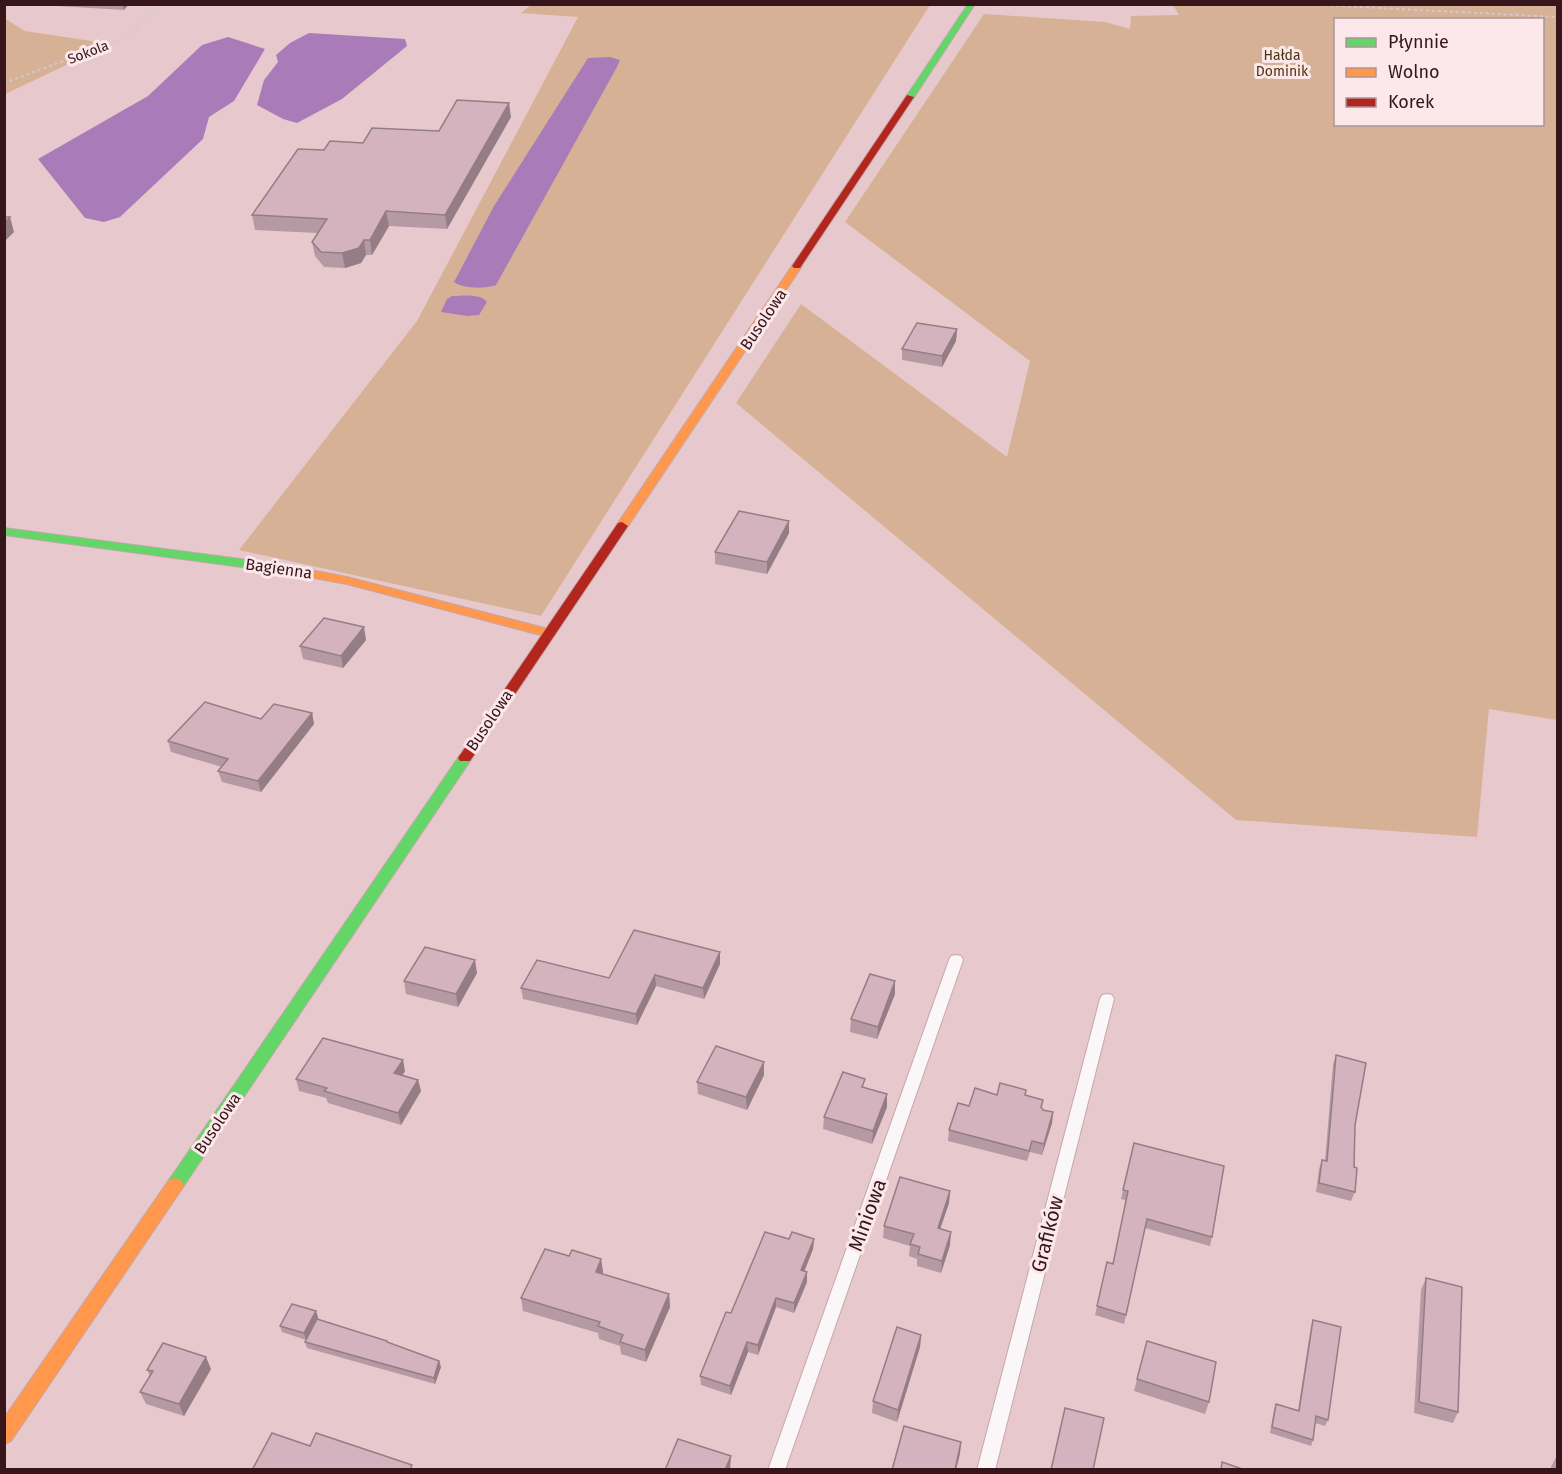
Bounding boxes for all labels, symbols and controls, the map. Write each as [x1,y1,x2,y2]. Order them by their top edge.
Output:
legend [1334,18,1544,126]
text: Płynnie [1388,31,1449,53]
street label: Sokola [65,37,111,68]
park label: Hałda Dominik [1256,47,1309,80]
text: Wolno [1388,61,1440,83]
text: Korek [1388,91,1435,113]
street label: Busolowa [736,285,791,354]
street label: Bagienna [244,554,314,583]
street label: Busolowa [462,686,517,755]
street label: Busolowa [190,1089,245,1158]
street label: Miniowa [843,1176,891,1254]
street label: Grafików [1026,1193,1068,1275]

